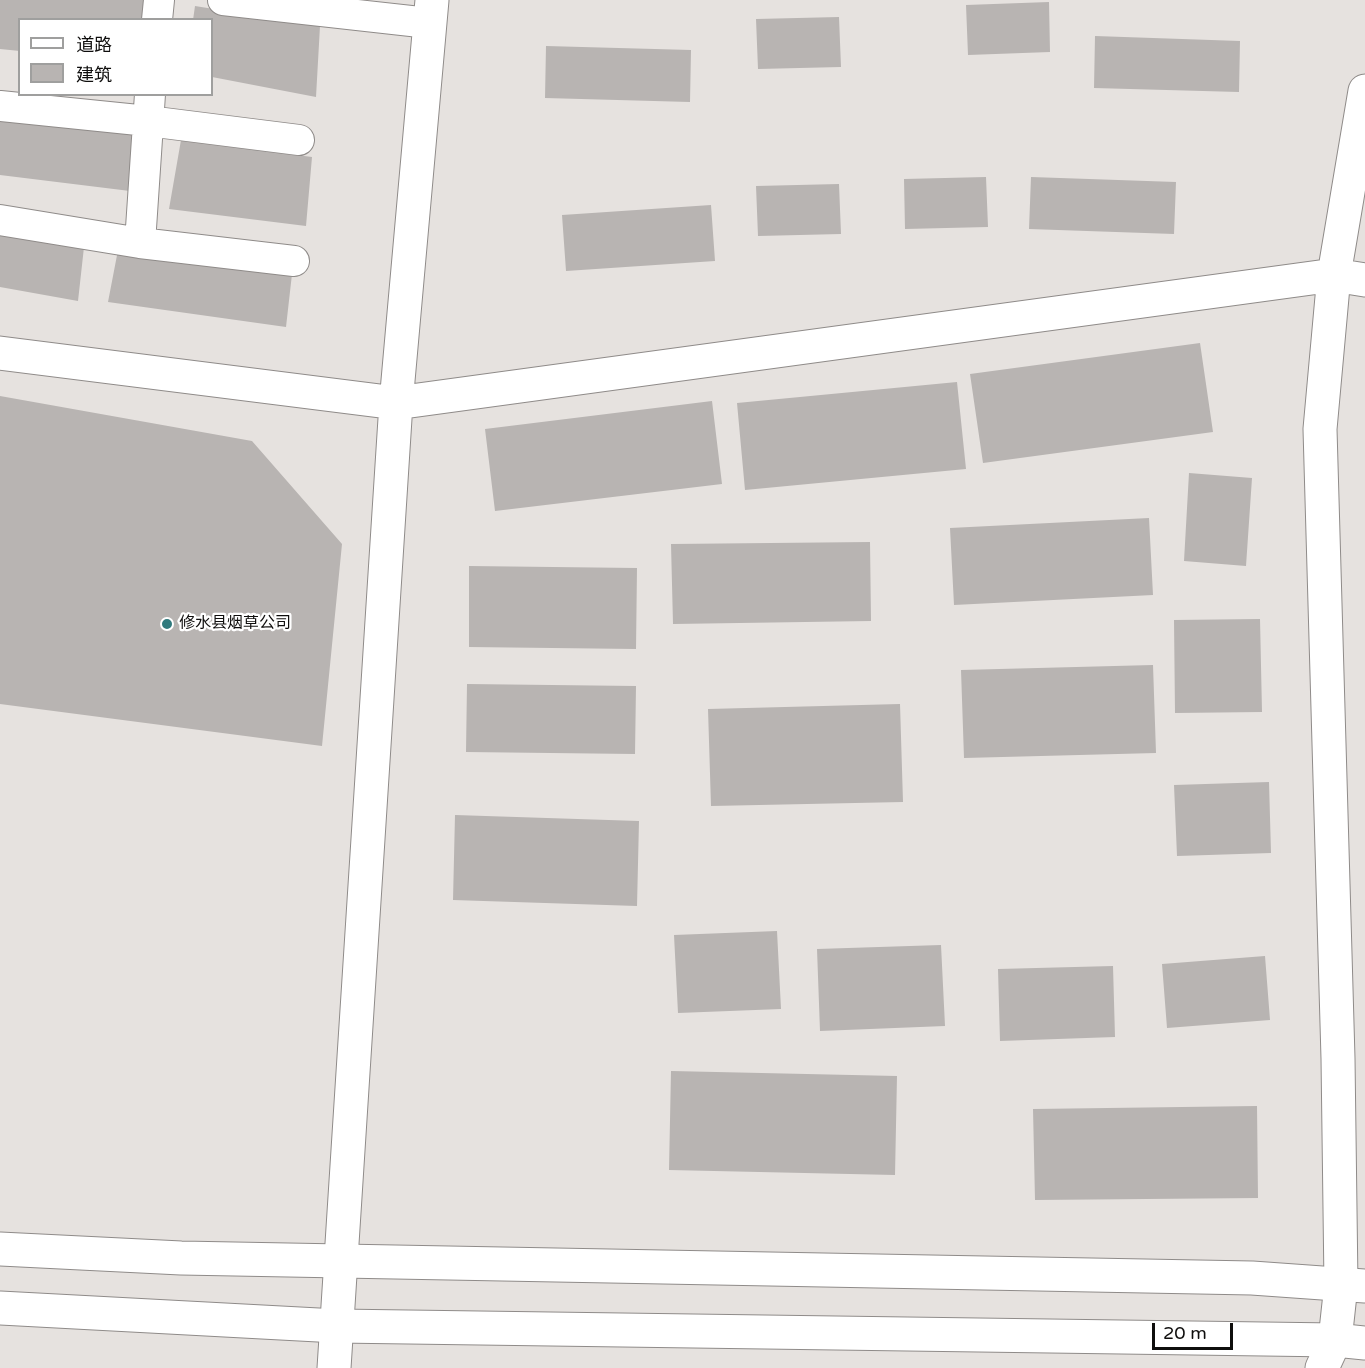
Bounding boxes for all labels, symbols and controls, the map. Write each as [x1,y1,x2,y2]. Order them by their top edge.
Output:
legend [18,18,213,96]
text: 道路 [76,34,112,56]
text: 建筑 [76,64,112,86]
place label: 修水县烟草公司 [179,614,291,634]
marker: 修水县烟草公司 [160,617,174,631]
scale bar [1155,1311,1236,1349]
text: 20 m [1163,1322,1207,1344]

